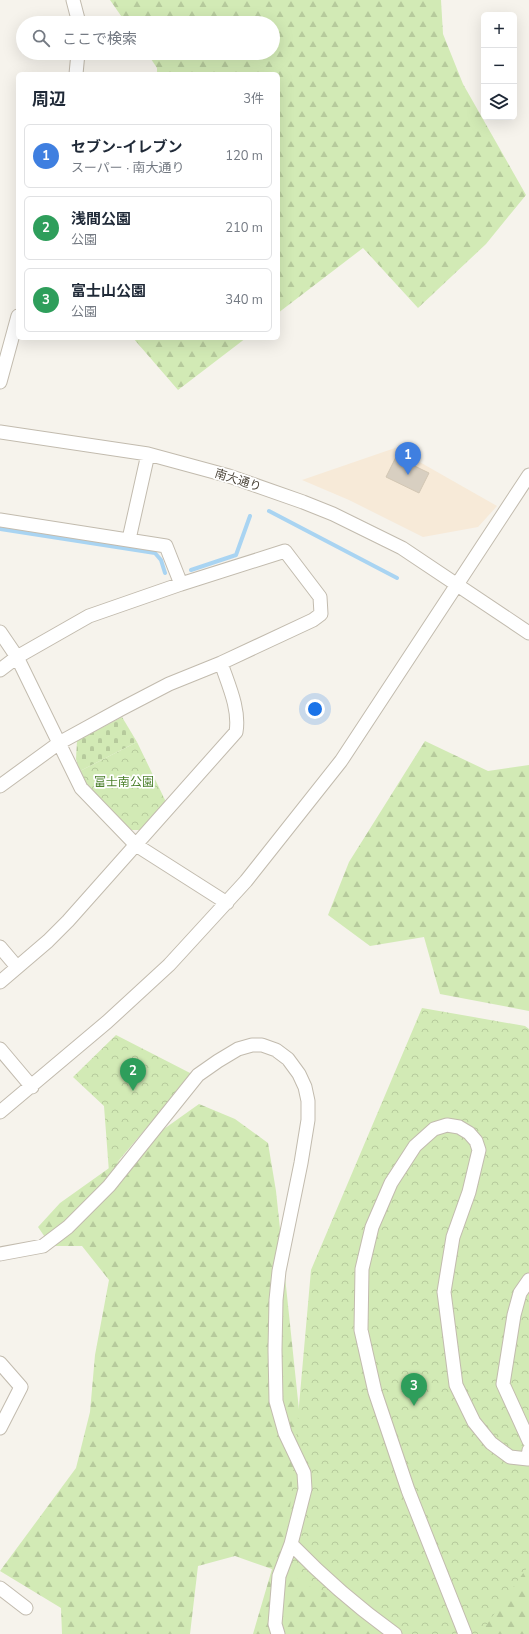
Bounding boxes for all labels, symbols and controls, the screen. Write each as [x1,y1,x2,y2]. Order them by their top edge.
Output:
map controls [481,12,517,120]
button: + [481,12,517,48]
search box [16,16,280,60]
icon: search [30,27,52,49]
text: ここで検索 [62,29,137,49]
button: − [481,48,517,84]
button: layers [481,84,517,120]
text: 周辺 [32,88,66,111]
text: 3件 [243,90,264,108]
text: セブン-イレブン [71,137,183,157]
text: 1 [42,147,50,165]
text: 120 m [225,147,263,165]
text: スーパー · 南大通り [71,159,185,177]
text: 浅間公園 [71,209,131,229]
text: 2 [42,219,50,237]
text: 210 m [225,219,263,237]
text: 公園 [71,231,97,249]
text: 富士山公園 [71,281,146,301]
text: 3 [42,291,50,309]
text: 340 m [225,291,263,309]
text: 公園 [71,303,97,321]
pin: 1 [395,442,421,475]
street label: 南大通り [213,465,263,495]
your location [305,699,325,719]
park label: 富士南公園 [94,774,154,790]
pin: 2 [120,1058,146,1091]
pin: 3 [401,1373,427,1406]

